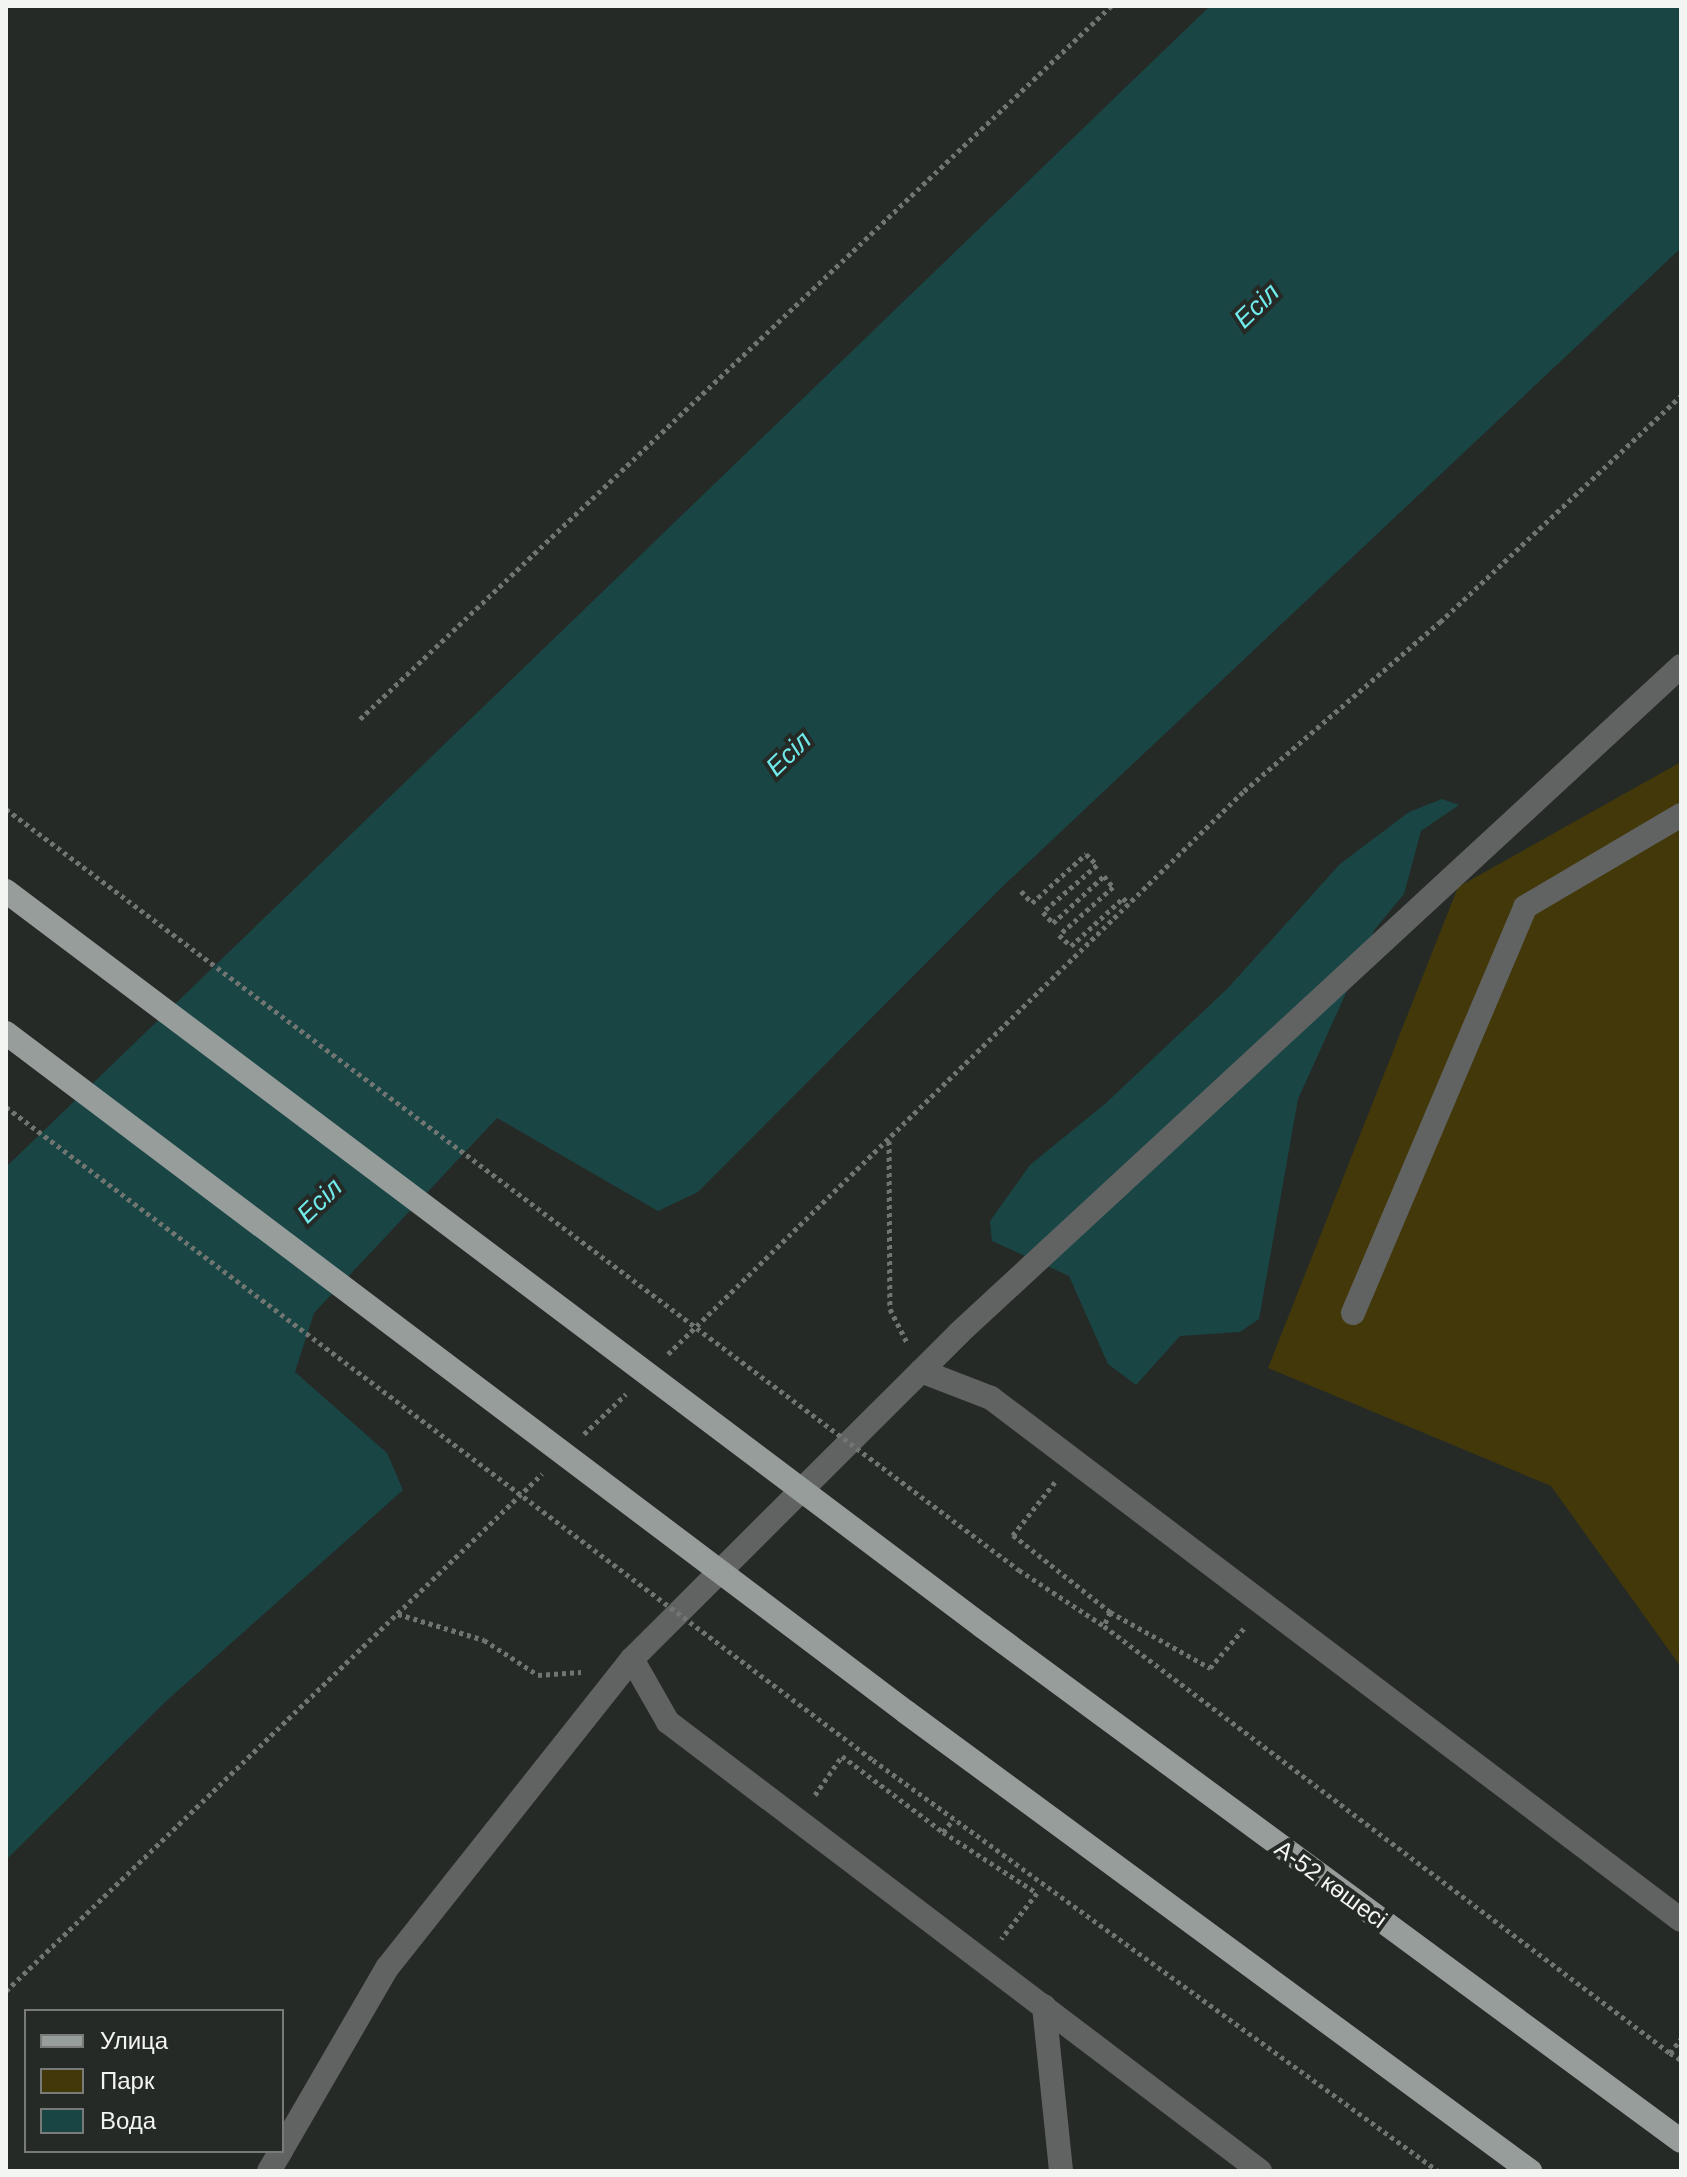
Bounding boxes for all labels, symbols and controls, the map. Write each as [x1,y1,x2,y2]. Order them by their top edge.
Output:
water label: Есіл [1228,277,1286,335]
water label: Есіл [760,725,818,783]
water label: Есіл [291,1172,349,1230]
street label: А-52 көшесі [1269,1834,1393,1934]
legend [24,2009,284,2153]
text: Улица [100,2027,168,2054]
text: Парк [100,2067,154,2094]
text: Вода [100,2107,156,2134]

